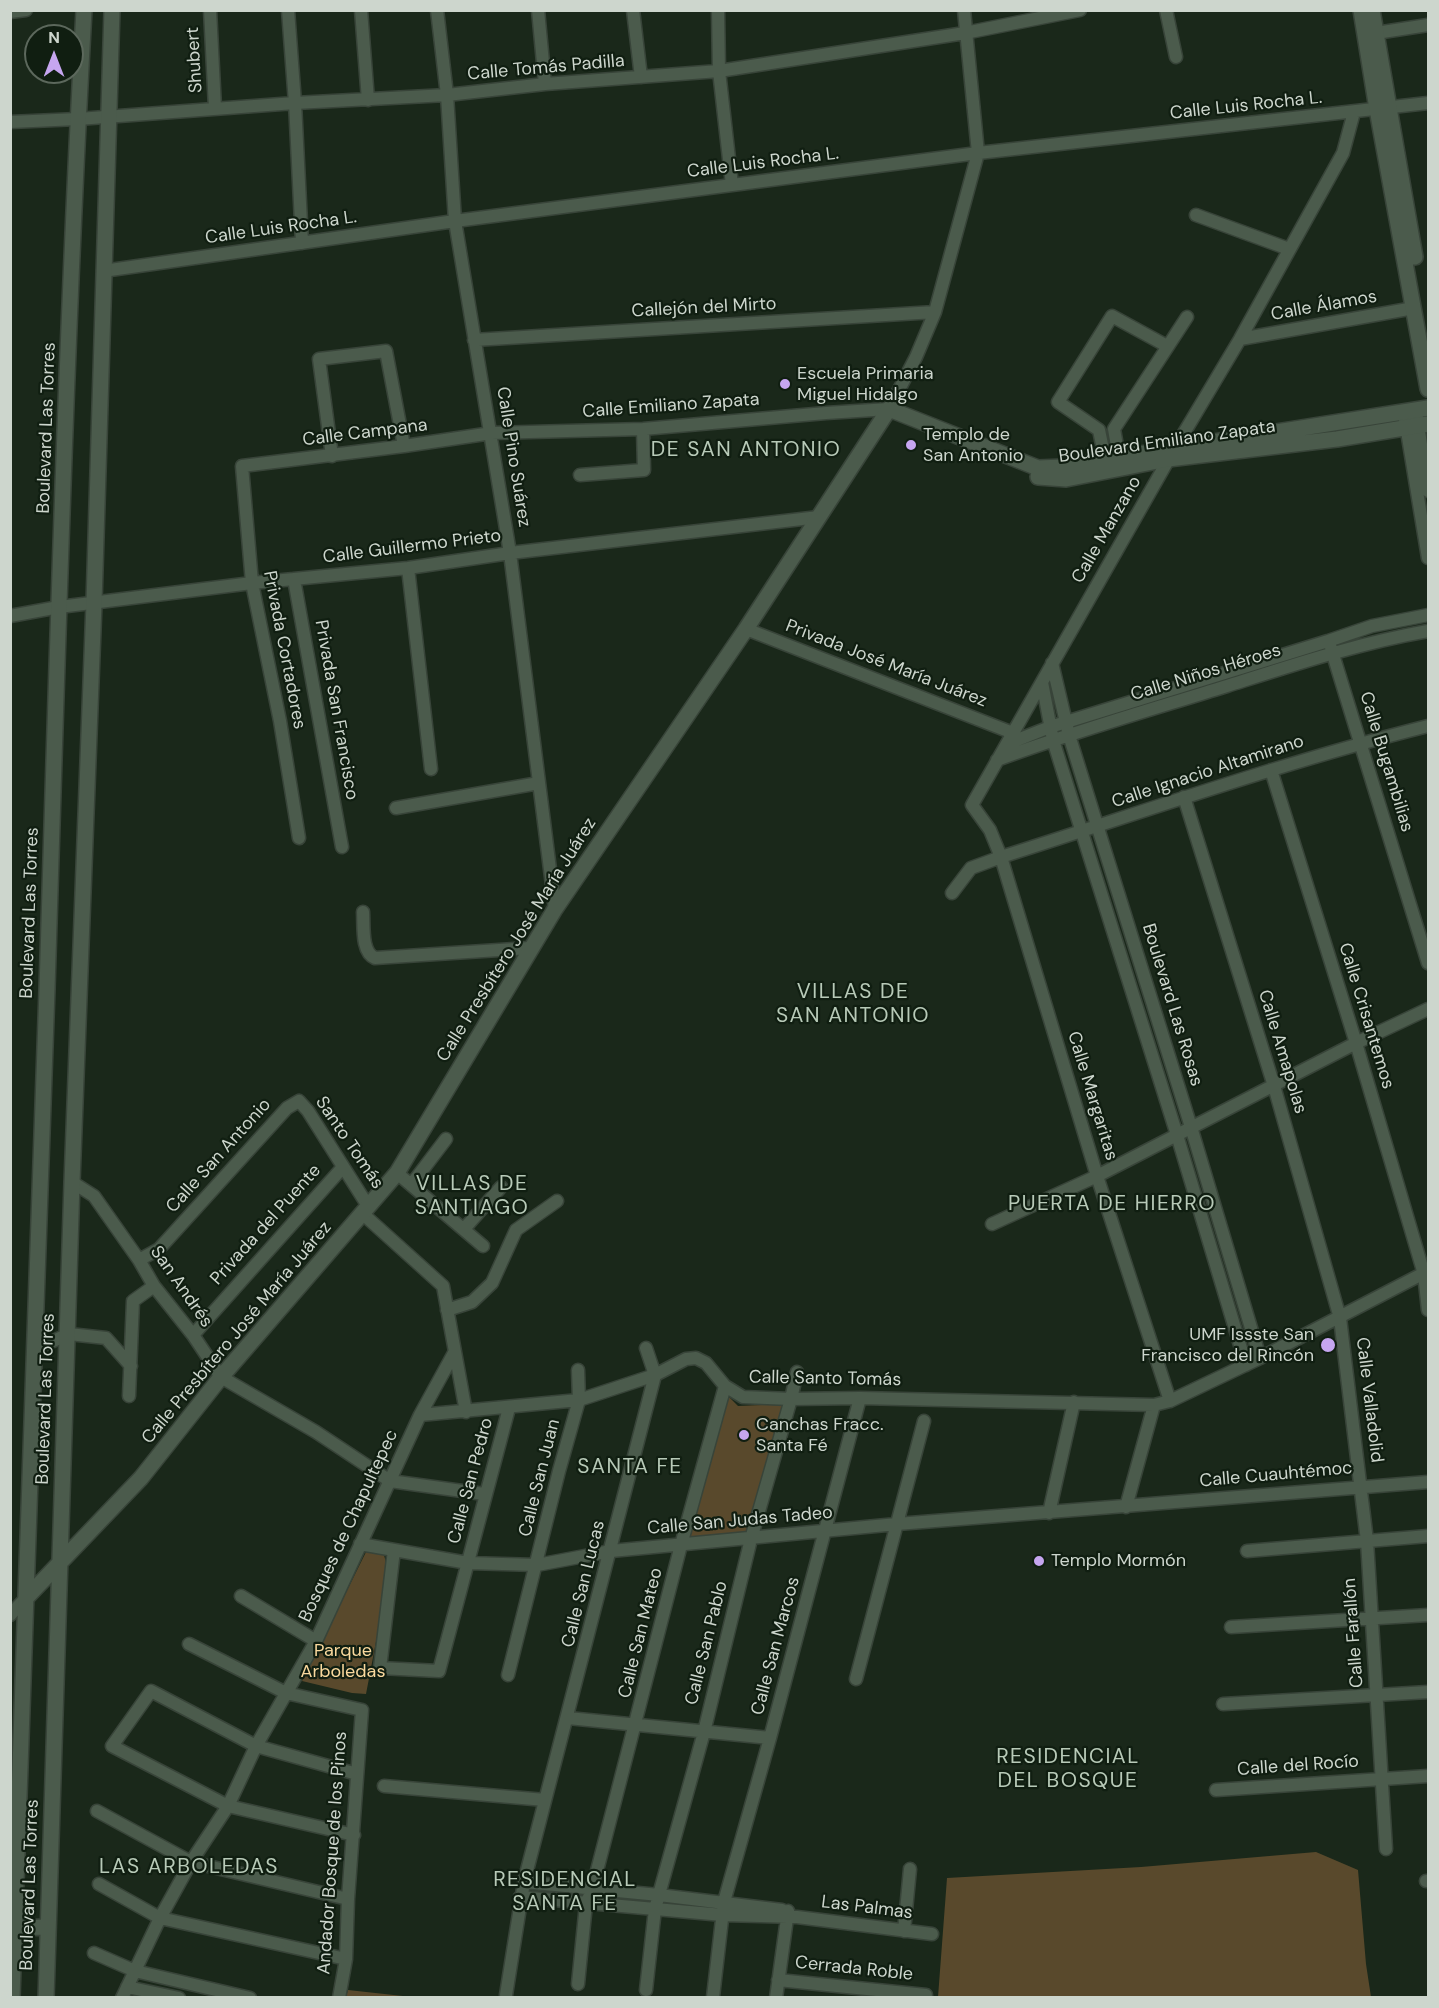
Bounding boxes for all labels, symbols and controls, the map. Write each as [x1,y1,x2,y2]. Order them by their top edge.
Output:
north arrow [24,24,84,84]
street label: Shubert [182,26,208,94]
text: N [48,27,60,48]
street label: Calle Tomás Padilla [466,50,626,86]
street label: Calle Luis Rocha L. [1169,87,1323,125]
street label: Calle Luis Rocha L. [686,143,840,183]
street label: Calle Luis Rocha L. [204,207,358,249]
street label: Calle Álamos [1269,286,1379,326]
street label: Callejón del Mirto [631,293,777,323]
street label: Boulevard Las Torres [33,342,61,514]
place label: Escuela Primaria Miguel Hidalgo [797,363,934,406]
marker: Escuela Primaria Miguel Hidalgo [778,377,792,391]
street label: Calle Pino Suárez [491,385,535,529]
street label: Calle Emiliano Zapata [582,389,760,423]
street label: Calle Campana [301,415,429,451]
street label: Boulevard Emiliano Zapata [1057,416,1277,468]
place label: Templo de San Antonio [923,424,1023,466]
district label: DE SAN ANTONIO [651,437,841,463]
marker: Templo de San Antonio [904,438,918,452]
street label: Calle Manzano [1068,473,1146,587]
street label: Calle Guillermo Prieto [322,525,502,569]
street label: Privada Cortadores [258,569,310,731]
street label: Privada José María Juárez [782,616,990,712]
street label: Privada San Francisco [310,618,362,802]
street label: Calle Niños Héroes [1128,640,1284,706]
street label: Calle Bugambilias [1354,689,1418,835]
street label: Calle Ignacio Altamirano [1109,731,1307,813]
street label: Calle Presbítero José María Juárez [433,814,601,1066]
street label: Boulevard Las Torres [16,827,44,999]
street label: Boulevard Las Rosas [1137,921,1207,1089]
street label: Calle Crisantemos [1334,940,1398,1092]
district label: VILLAS DE SAN ANTONIO [776,979,930,1029]
street label: Calle Amapolas [1253,987,1311,1117]
street label: Calle Margaritas [1062,1029,1122,1163]
street label: Santo Tomás [310,1093,388,1193]
street label: Calle San Antonio [162,1094,276,1218]
street label: Privada del Puente [206,1160,326,1290]
district label: VILLAS DE SANTIAGO [415,1171,529,1221]
district label: PUERTA DE HIERRO [1008,1191,1216,1217]
street label: Calle Presbítero José María Juárez [138,1217,336,1449]
street label: San Andrés [145,1242,217,1332]
street label: Boulevard Las Torres [32,1313,60,1485]
place label: UMF Issste San Francisco del Rincón [1141,1324,1314,1366]
marker: UMF Issste San Francisco del Rincón [1319,1336,1337,1354]
street label: Calle Valladolid [1351,1336,1387,1464]
street label: Calle Santo Tomás [749,1367,901,1391]
place label: Canchas Fracc. Santa Fé [756,1414,884,1456]
street label: Calle San Pedro [444,1416,498,1546]
street label: Calle San Juan [515,1417,565,1539]
street label: Bosques de Chapultepec [295,1426,403,1626]
marker: Canchas Fracc. Santa Fé [737,1428,751,1442]
district label: SANTA FE [577,1454,683,1480]
street label: Calle Cuauhtémoc [1199,1458,1353,1492]
street label: Calle San Judas Tadeo [646,1502,834,1540]
street label: Calle San Lucas [558,1518,610,1650]
place label: Templo Mormón [1051,1550,1186,1572]
marker: Templo Mormón [1032,1554,1046,1568]
street label: Calle San Mateo [614,1566,668,1700]
street label: Calle San Marcos [747,1574,805,1718]
street label: Calle Farallón [1339,1577,1369,1689]
street label: Calle San Pablo [681,1579,733,1707]
park label: Parque Arboledas [301,1640,385,1682]
street label: Andador Bosque de los Pinos [314,1731,352,1975]
district label: RESIDENCIAL DEL BOSQUE [996,1744,1140,1794]
street label: Calle del Rocío [1236,1751,1360,1781]
street label: Boulevard Las Torres [16,1799,44,1971]
district label: LAS ARBOLEDAS [99,1854,279,1880]
district label: RESIDENCIAL SANTA FE [493,1867,637,1917]
street label: Las Palmas [820,1892,914,1924]
street label: Cerrada Roble [794,1952,914,1986]

